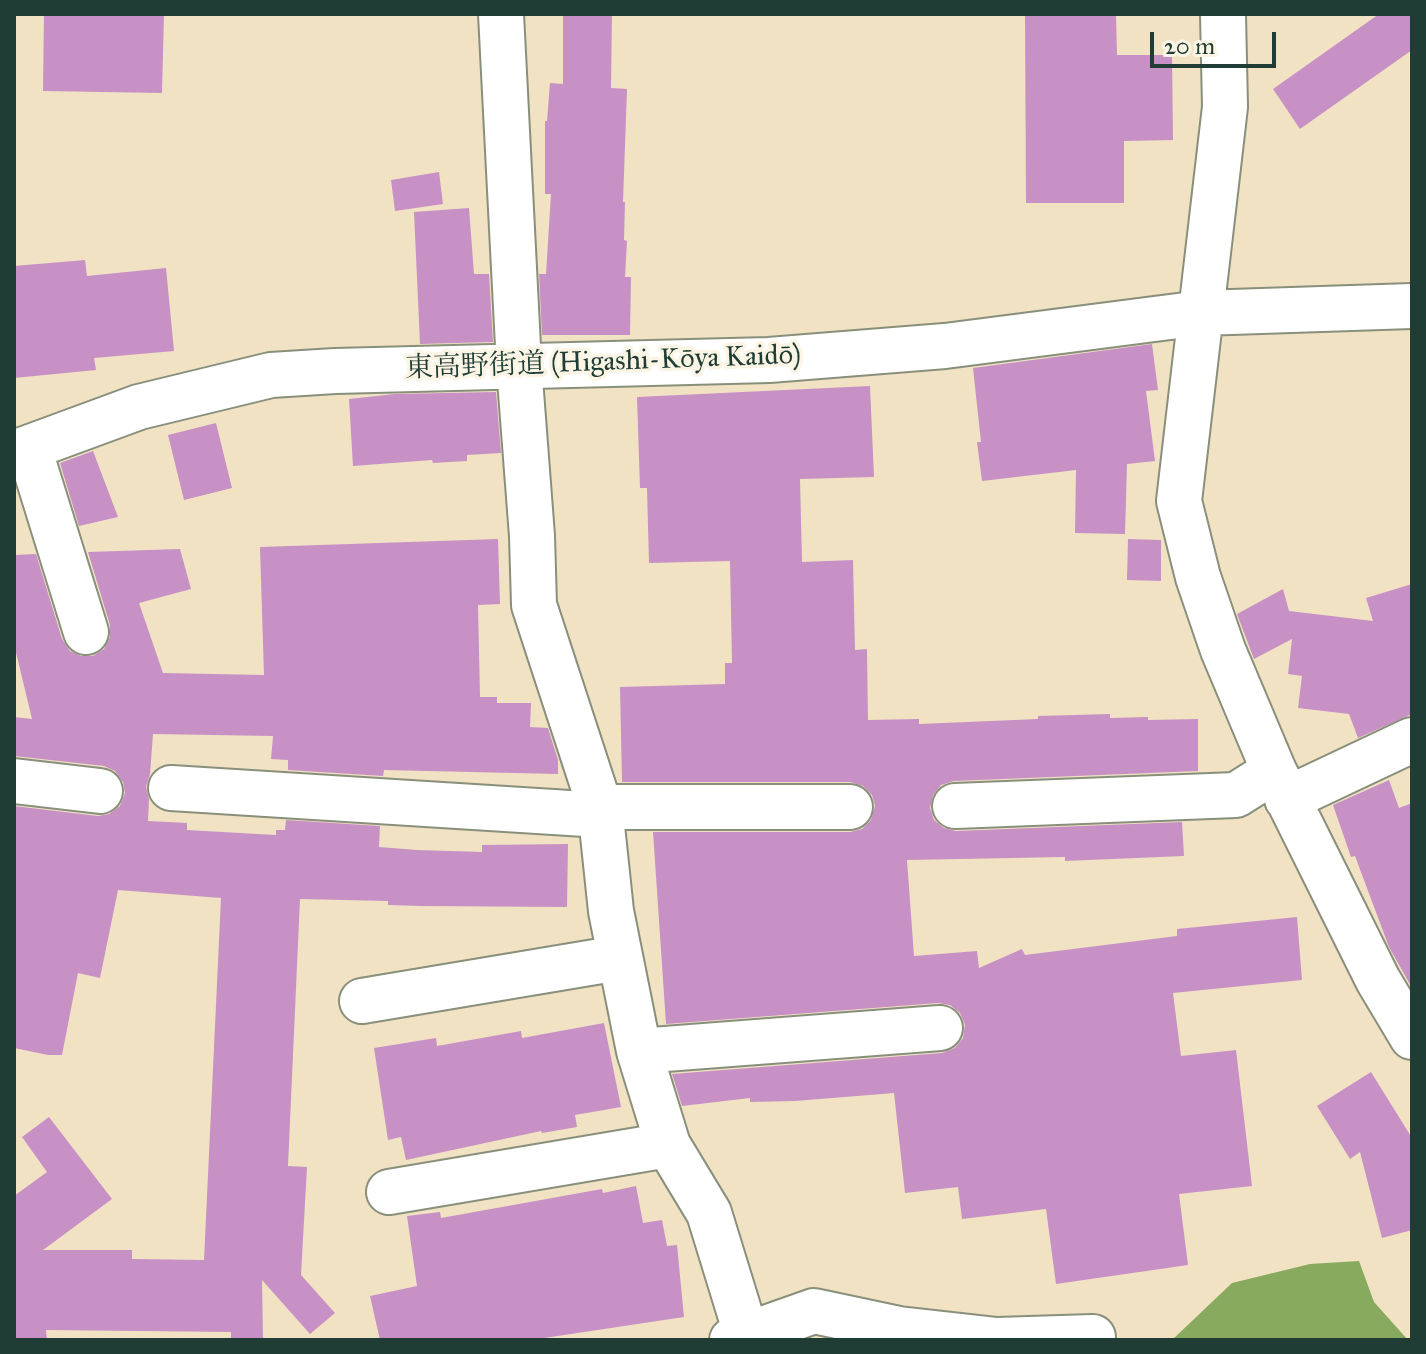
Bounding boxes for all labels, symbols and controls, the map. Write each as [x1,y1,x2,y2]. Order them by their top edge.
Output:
scale bar [1154,16,1280,66]
text: 20 m [1164,31,1215,61]
street label: 東高野街道 (Higashi-Kōya Kaidō) [404,339,802,387]

